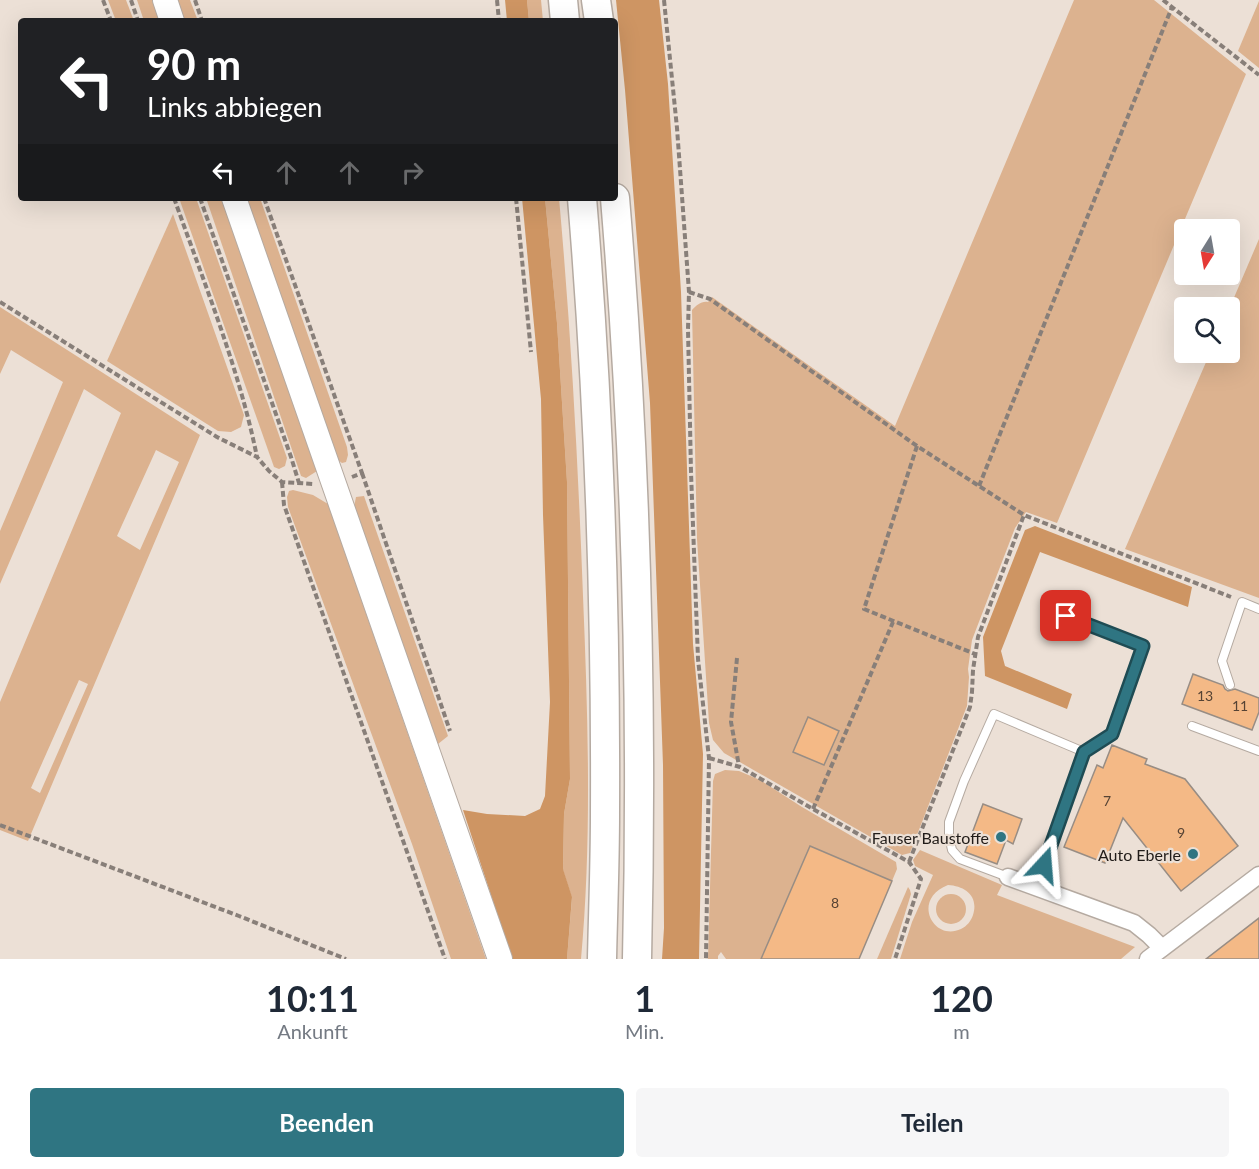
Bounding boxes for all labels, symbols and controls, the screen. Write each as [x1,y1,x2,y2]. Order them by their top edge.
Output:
text: 90 m [147,39,241,89]
icon: left [48,42,126,120]
text: Links abbiegen [147,90,322,123]
icon: left [207,156,240,189]
icon: ahead [270,156,303,189]
icon: ahead [333,156,366,189]
icon: right [396,156,429,189]
north arrow [1174,219,1240,285]
map controls [1174,219,1240,363]
button: search [1174,297,1240,363]
pin [1040,590,1091,641]
icon: arrive [1049,599,1082,632]
house number: 13 [1197,687,1213,704]
house number: 11 [1232,697,1248,714]
house number: 7 [1103,792,1111,809]
house number: 9 [1177,824,1185,841]
place label: Fauser Baustoffe [872,828,989,847]
marker: Fauser Baustoffe [994,830,1008,844]
position arrow [1012,833,1076,897]
place label: Auto Eberle [1098,845,1181,864]
marker: Auto Eberle [1186,847,1200,861]
house number: 8 [831,894,839,911]
text: 10:11 [266,976,359,1020]
text: 1 [634,976,655,1020]
text: 120 [930,976,993,1020]
text: Ankunft [277,1019,348,1043]
text: Min. [625,1019,664,1043]
text: m [953,1019,970,1043]
button: Beenden [30,1088,624,1157]
button: Teilen [636,1088,1229,1157]

